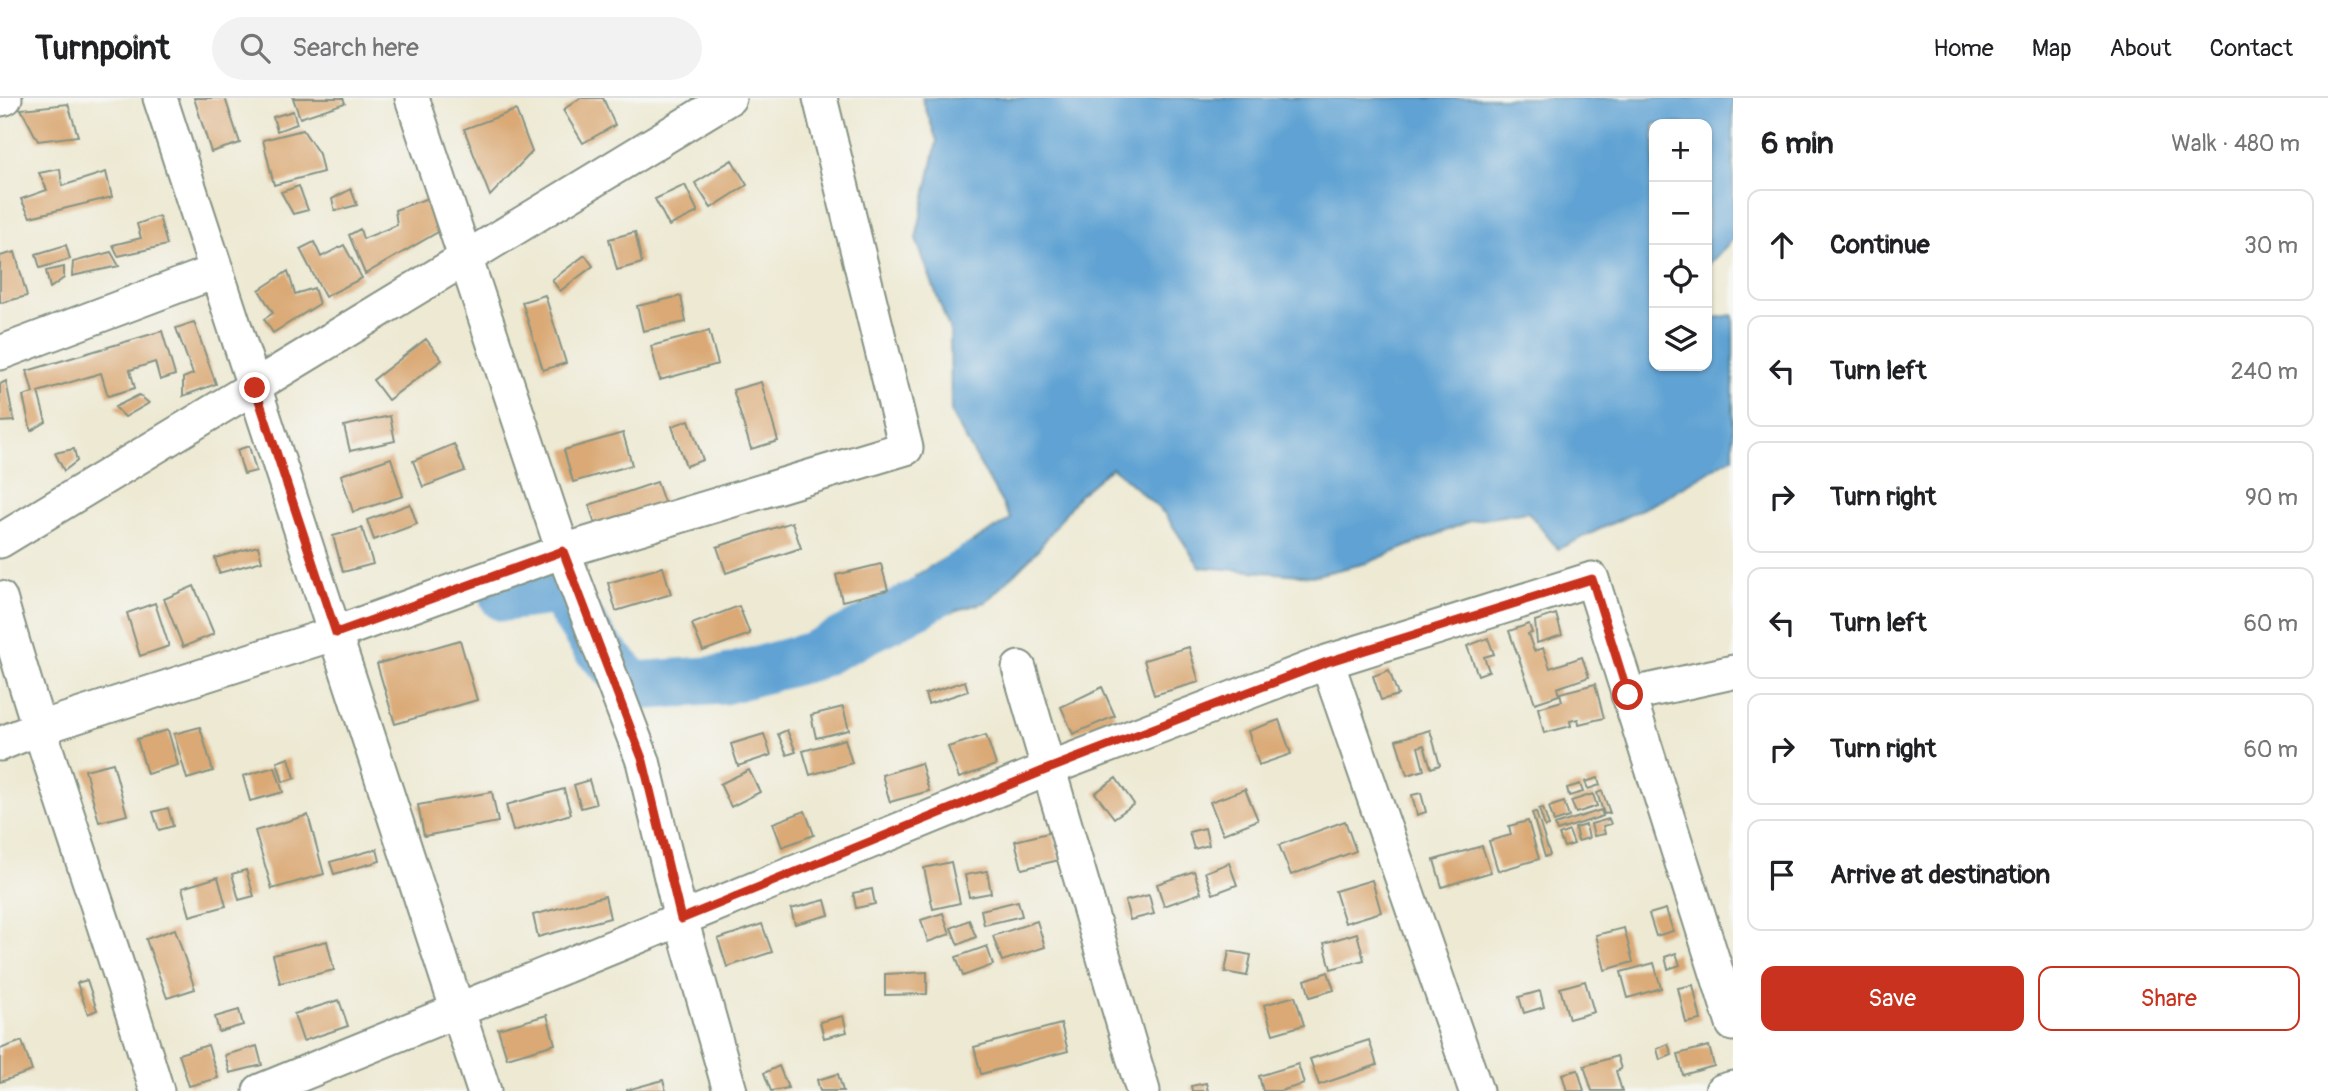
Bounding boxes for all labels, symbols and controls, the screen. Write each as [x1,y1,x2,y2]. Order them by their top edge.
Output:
search box [212,17,702,80]
text: Turnpoint [35,28,170,69]
icon: search [236,29,274,67]
text: Search here [292,32,419,64]
text: Home [1933,34,1994,63]
text: Map [2032,34,2072,63]
text: About [2110,34,2172,63]
text: Contact [2210,34,2293,63]
map controls [1649,119,1712,371]
button: + [1649,119,1712,182]
text: 6 min [1761,125,1834,162]
text: Walk · 480 m [2171,129,2300,158]
button: − [1649,182,1712,245]
icon: ahead [1763,226,1801,264]
text: Continue [1830,229,1930,261]
text: 30 m [2244,231,2298,260]
button: locate [1649,245,1712,308]
button: layers [1649,308,1712,371]
icon: left [1763,352,1801,390]
text: Turn left [1830,355,1926,387]
text: 240 m [2231,357,2298,386]
route end [239,372,270,403]
icon: right [1763,478,1801,516]
text: Turn right [1830,481,1936,513]
text: 90 m [2245,483,2298,512]
icon: left [1763,604,1801,642]
text: Turn left [1830,607,1926,639]
text: 60 m [2243,609,2298,638]
route start [1612,679,1643,710]
icon: right [1763,730,1801,768]
text: Turn right [1830,733,1936,765]
text: 60 m [2243,735,2298,764]
icon: arrive [1763,856,1801,894]
text: Arrive at destination [1830,859,2050,891]
button: Save [1761,966,2024,1031]
button: Share [2038,966,2300,1031]

